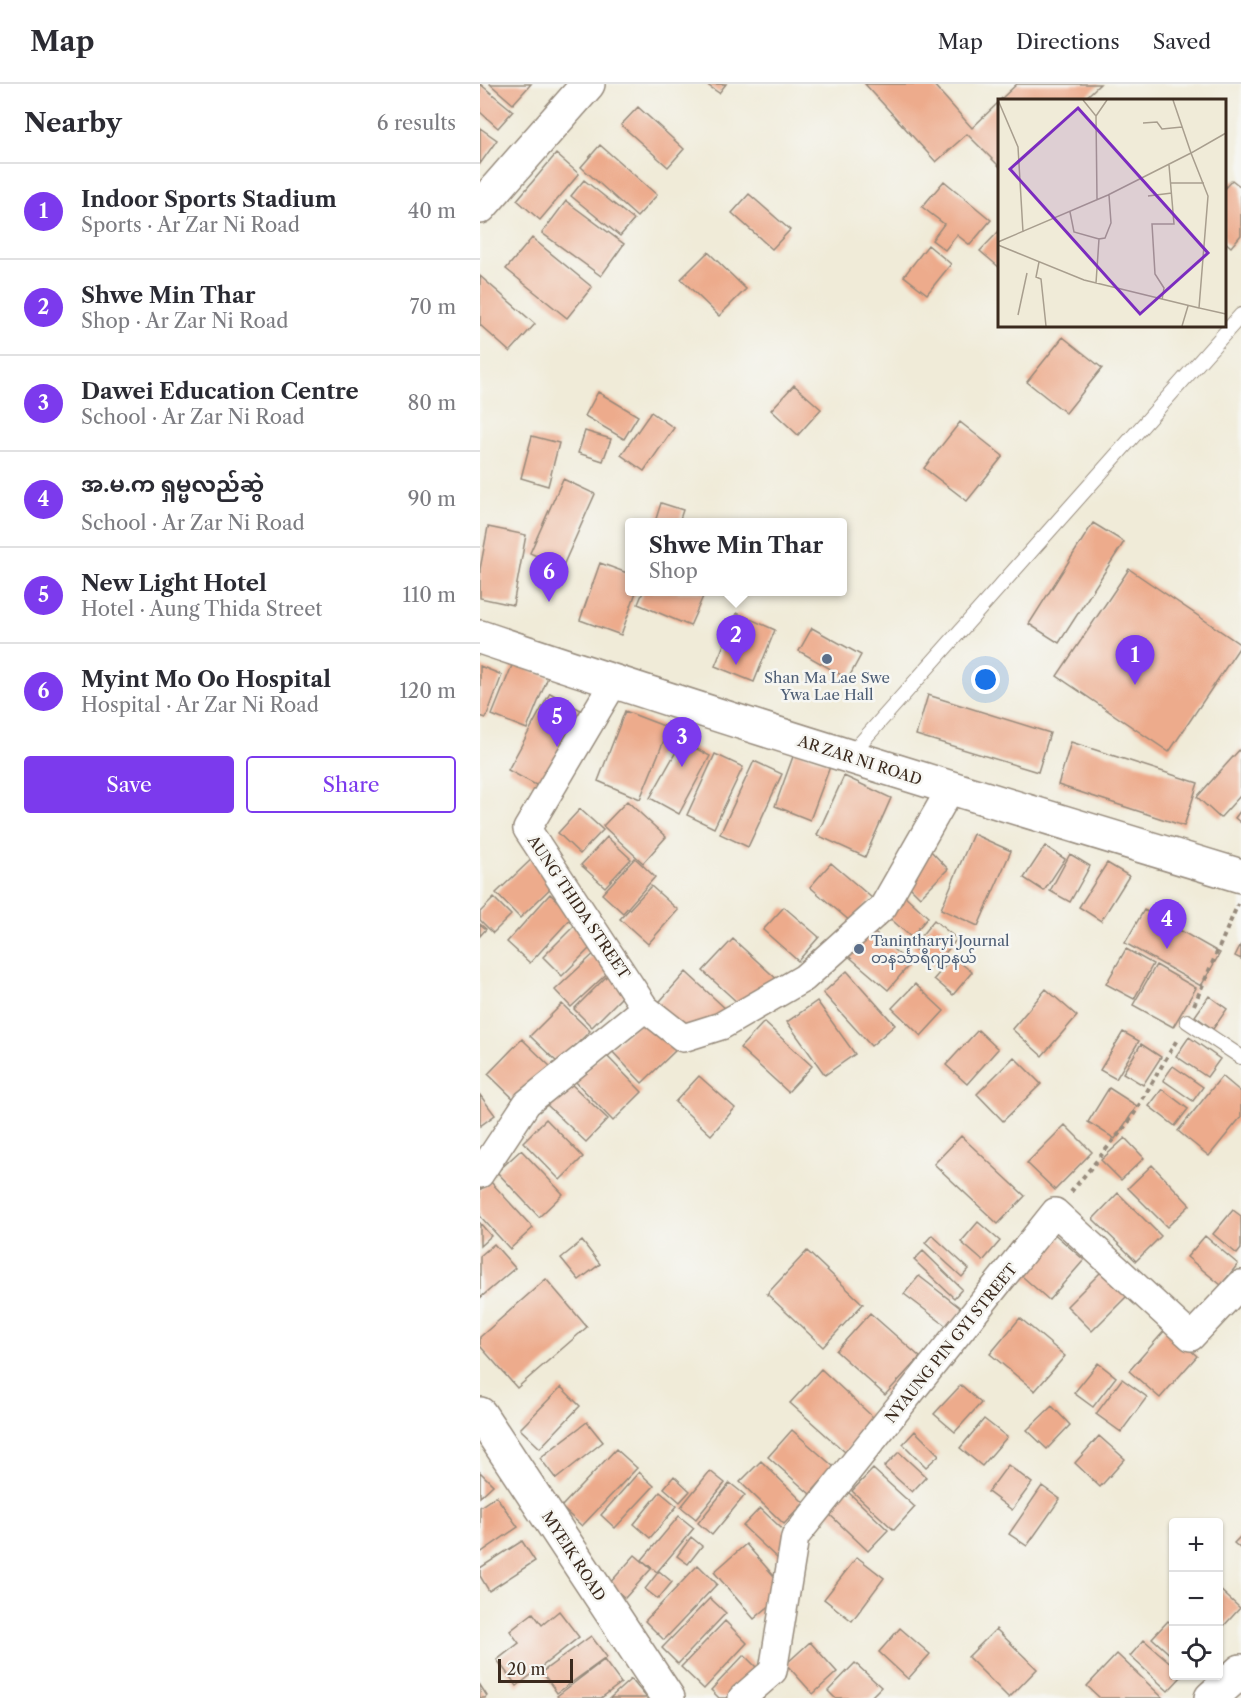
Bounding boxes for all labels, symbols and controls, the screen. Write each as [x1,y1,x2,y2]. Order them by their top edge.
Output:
text: Map [30,24,94,58]
text: Map [938,29,983,54]
text: Directions [1016,29,1120,54]
text: Saved [1153,29,1211,54]
inset map [998,99,1226,327]
text: Nearby [24,107,122,139]
text: 6 results [377,111,456,135]
text: Indoor Sports Stadium [81,186,337,213]
text: 1 [39,199,48,223]
text: 40 m [408,199,456,223]
text: Sports · Ar Zar Ni Road [81,213,300,237]
text: Shwe Min Thar [81,282,255,309]
text: 2 [38,295,49,319]
text: 70 m [410,295,456,319]
text: Shop · Ar Zar Ni Road [81,309,288,333]
text: Dawei Education Centre [81,378,359,405]
text: 3 [38,391,49,415]
text: 80 m [408,391,456,415]
text: School · Ar Zar Ni Road [81,405,305,429]
text: အ.မ.က ရှမ္မလည်ဆွဲ [81,471,264,498]
text: 4 [38,487,49,511]
text: 90 m [408,487,456,511]
text: School · Ar Zar Ni Road [81,511,305,535]
popup [625,518,847,596]
text: Shwe Min Thar [649,532,823,559]
pin: 6 [530,552,568,602]
text: Shop [649,559,698,583]
text: New Light Hotel [81,570,267,597]
text: 5 [38,583,49,607]
text: 110 m [403,583,456,607]
text: Hotel · Aung Thida Street [81,597,322,621]
pin: 2 [716,616,756,665]
pin: 1 [1116,636,1154,685]
marker: Shan Ma Lae Swe Ywa Lae Hall [820,652,834,666]
your location [971,665,1000,694]
text: Myint Mo Oo Hospital [81,666,331,693]
place label: Shan Ma Lae Swe Ywa Lae Hall [764,668,890,704]
text: 6 [38,679,49,703]
text: 120 m [399,679,456,703]
text: Hospital · Ar Zar Ni Road [81,693,319,717]
pin: 5 [538,698,577,747]
pin: 3 [662,718,702,767]
street label: AR ZAR NI ROAD [795,731,924,789]
button: Save [24,756,234,813]
button: Share [246,756,456,813]
street label: AUNG THIDA STREET [523,831,635,983]
pin: 4 [1148,900,1186,949]
place label: Tanintharyi Journal တနင်္သာရီဂျာနယ် [871,931,1010,970]
marker: Tanintharyi Journal တနင်္သာရီဂျာနယ် [852,942,866,956]
street label: NYAUNG PIN GYI STREET [881,1259,1022,1426]
street label: MYEIK ROAD [538,1508,610,1604]
map controls [1169,1518,1223,1680]
button: + [1169,1518,1223,1572]
button: − [1169,1572,1223,1626]
button: locate [1169,1626,1223,1680]
scale bar [498,1656,573,1684]
text: 20 m [507,1659,546,1679]

